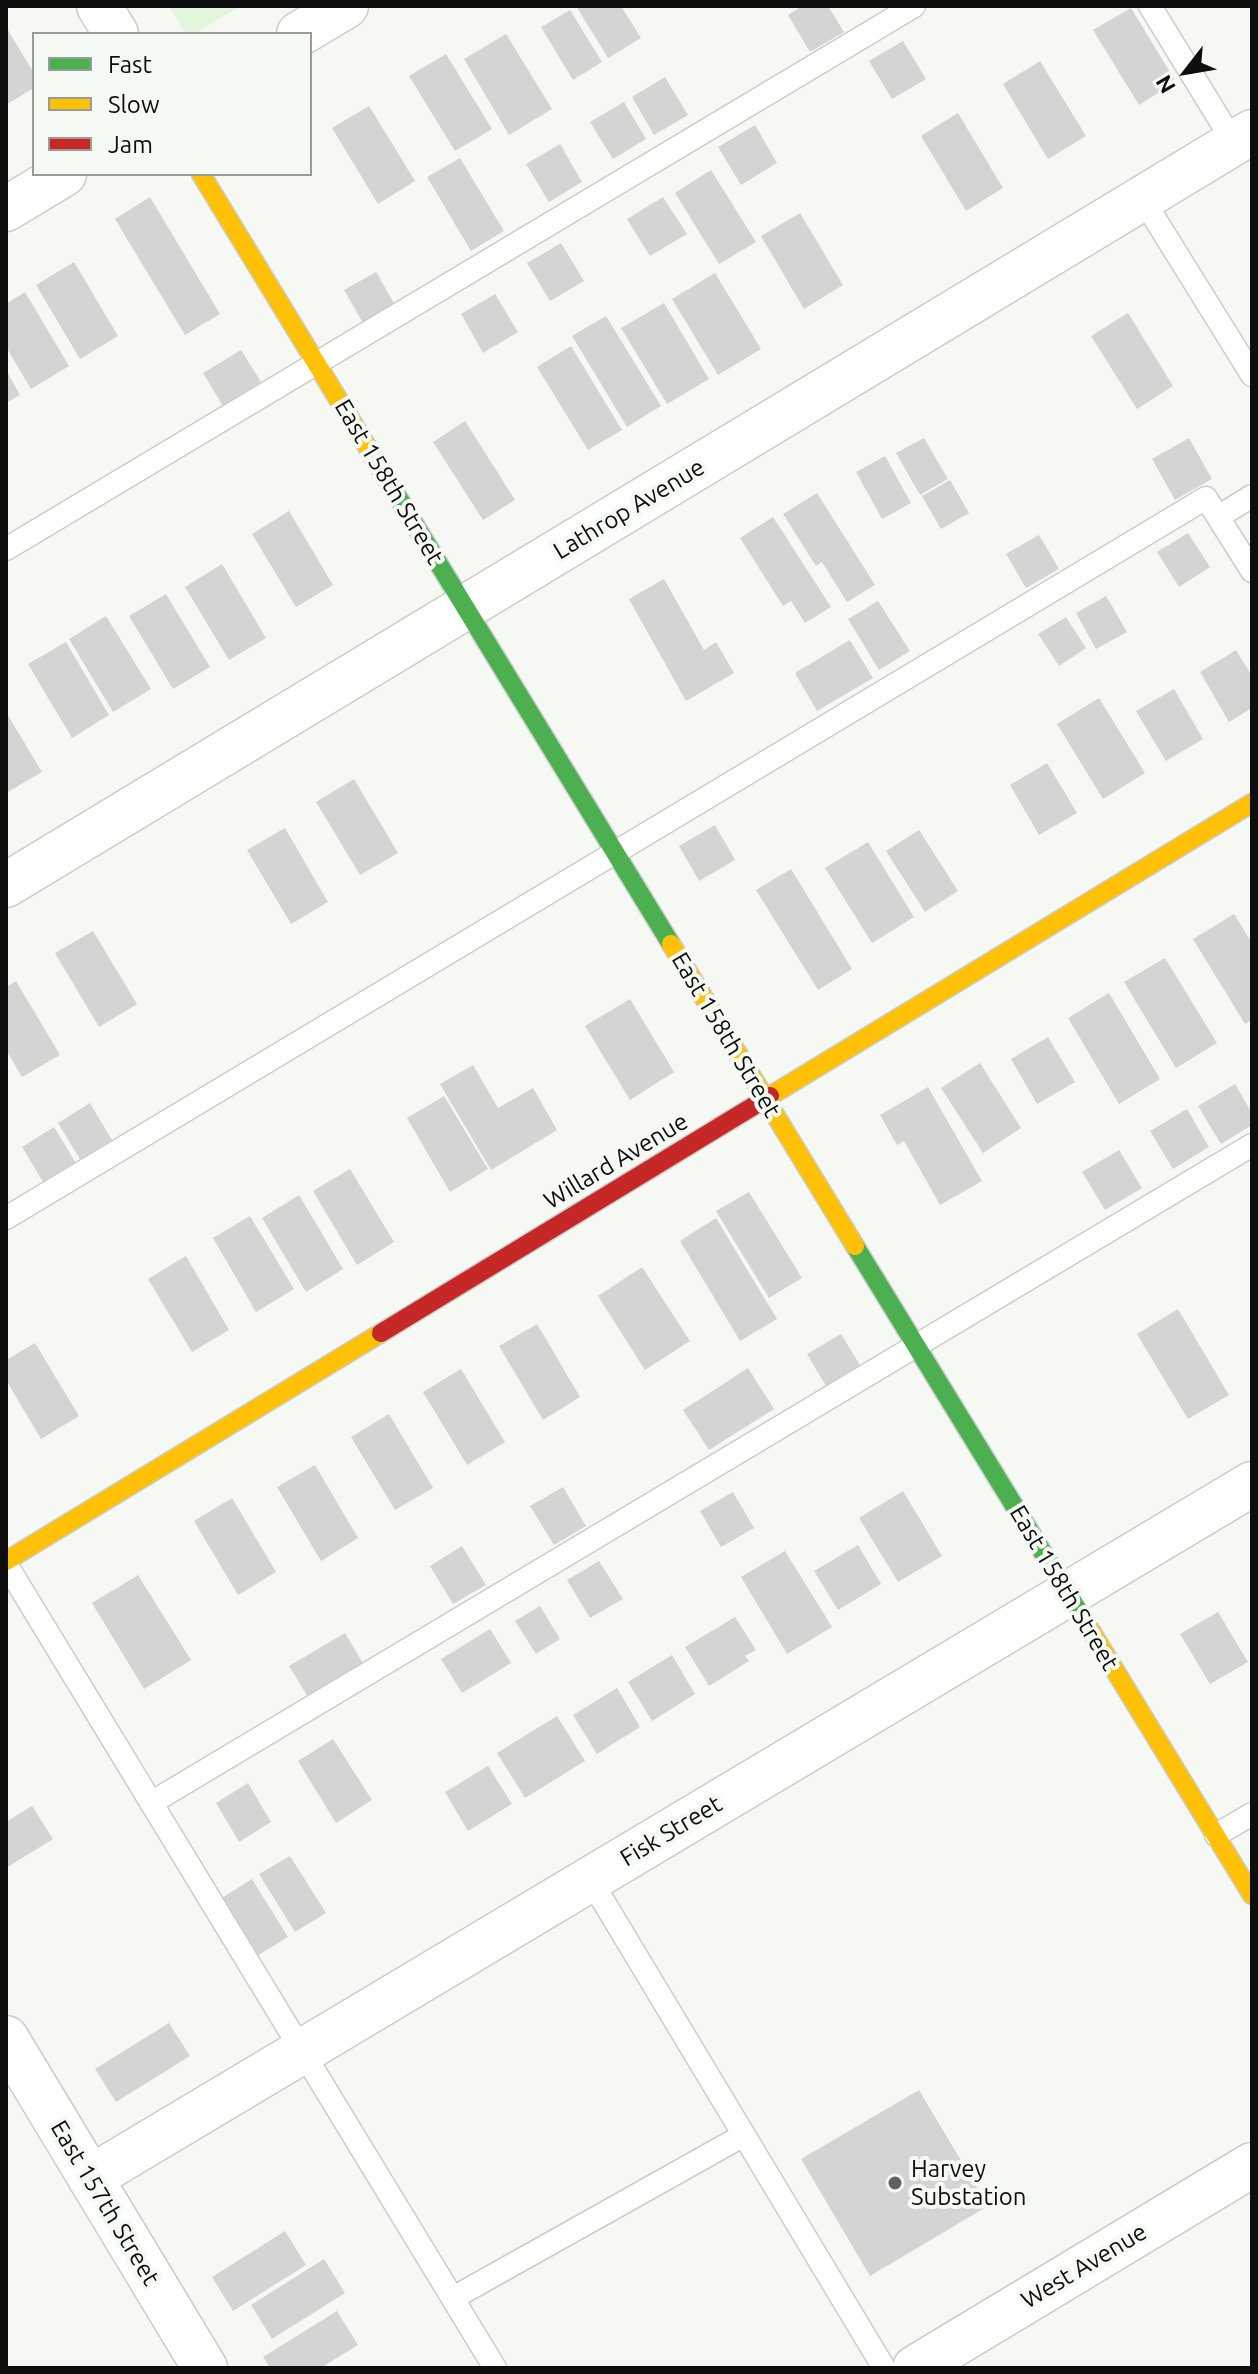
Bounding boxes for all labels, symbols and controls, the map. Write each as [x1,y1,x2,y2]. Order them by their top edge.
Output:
legend [32,32,312,176]
north arrow [1146,32,1226,112]
text: Fast [108,51,152,78]
text: N [1150,71,1180,98]
text: Slow [108,91,160,118]
text: Jam [108,131,153,158]
street label: East 158th Street [328,394,450,570]
street label: Lathrop Avenue [548,453,710,565]
street label: East 158th Street [665,947,787,1123]
street label: Willard Avenue [539,1107,693,1215]
street label: East 158th Street [1003,1500,1125,1676]
street label: Fisk Street [615,1789,727,1873]
street label: East 157th Street [44,2115,166,2291]
place label: Harvey Substation [911,2155,1026,2211]
marker: Harvey Substation [886,2174,904,2192]
street label: West Avenue [1016,2217,1152,2315]

